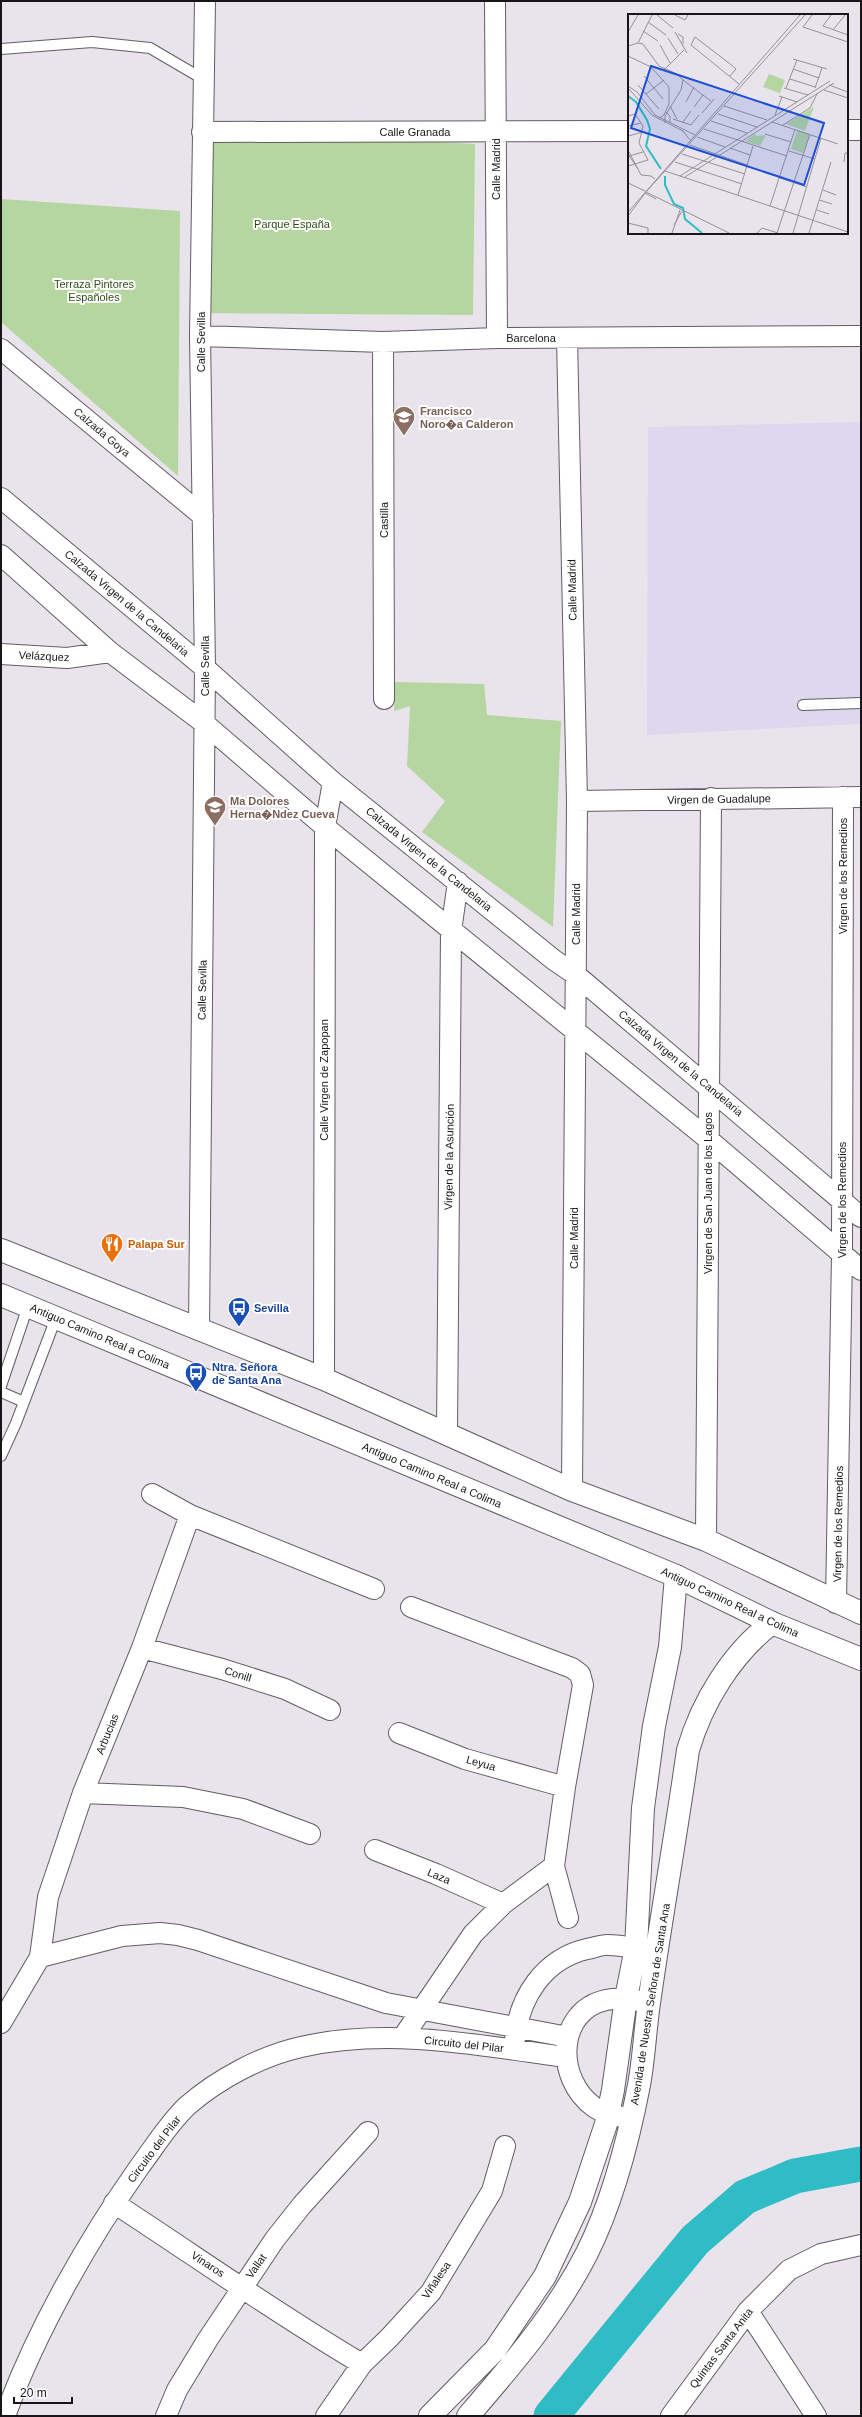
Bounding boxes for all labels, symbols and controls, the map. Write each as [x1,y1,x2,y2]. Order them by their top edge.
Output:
inset map [628,14,848,234]
street label: Calle Granada [380,126,451,138]
street label: Calle Madrid [490,138,502,200]
park label: Parque España [254,218,331,230]
park label: Terraza Pintores Españoles [54,278,135,303]
street label: Calle Sevilla [195,311,207,372]
street label: Barcelona [506,332,557,344]
school or university icon: Francisco Noro�a Calderon [391,404,417,437]
street label: Calzada Goya [71,405,133,460]
place label: Francisco Noro�a Calderon [420,405,514,431]
street label: Castilla [378,501,390,538]
street label: Calzada Virgen de la Candelaria [63,548,192,659]
street label: Calle Madrid [565,559,579,621]
street label: Calle Sevilla [199,635,211,696]
street label: Velázquez [18,649,70,663]
street label: Virgen de Guadalupe [667,792,771,806]
school or university icon: Ma Dolores Herna�Ndez Cueva [202,794,228,827]
place label: Ma Dolores Herna�Ndez Cueva [230,795,335,821]
street label: Calzada Virgen de la Candelaria [364,805,495,914]
street label: Virgen de los Remedios [837,817,849,934]
street label: Calle Madrid [570,883,582,945]
street label: Calle Sevilla [195,959,209,1020]
street label: Calzada Virgen de la Candelaria [617,1008,746,1119]
street label: Calle Virgen de Zapopan [318,1019,330,1141]
street label: Virgen de la Asunción [442,1104,456,1210]
street label: Virgen de San Juan de los Lagos [702,1112,714,1274]
street label: Virgen de los Remedios [836,1141,848,1258]
street label: Calle Madrid [568,1207,580,1269]
restaurant icon: Palapa Sur [99,1231,125,1264]
place label: Palapa Sur [128,1238,186,1250]
bus stop icon: Sevilla [226,1295,252,1328]
street label: Antiguo Camino Real a Colima [28,1301,172,1371]
place label: Sevilla [254,1302,290,1314]
bus stop icon: Ntra. Señora de Santa Ana [183,1360,209,1393]
place label: Ntra. Señora de Santa Ana [212,1361,282,1386]
street label: Antiguo Camino Real a Colima [360,1440,504,1510]
street label: Virgen de los Remedios [831,1465,845,1582]
street label: Antiguo Camino Real a Colima [659,1565,801,1640]
street label: Conill [223,1664,253,1684]
street label: Arbucias [93,1711,121,1756]
street label: Leyua [465,1753,498,1773]
street label: Laza [426,1866,453,1887]
street label: Avenida de Nuestra Señora de Santa Ana [628,1901,672,2106]
street label: Circuito del Pilar [424,2034,505,2054]
street label: Circuito del Pilar [125,2113,183,2185]
street label: Vinaros [189,2249,227,2279]
street label: Vallat [243,2252,269,2280]
street label: Viñalesa [419,2259,453,2301]
street label: Quintas Santa Anita [687,2305,756,2390]
scale bar [14,2379,72,2405]
text: 20 m [20,2386,47,2400]

